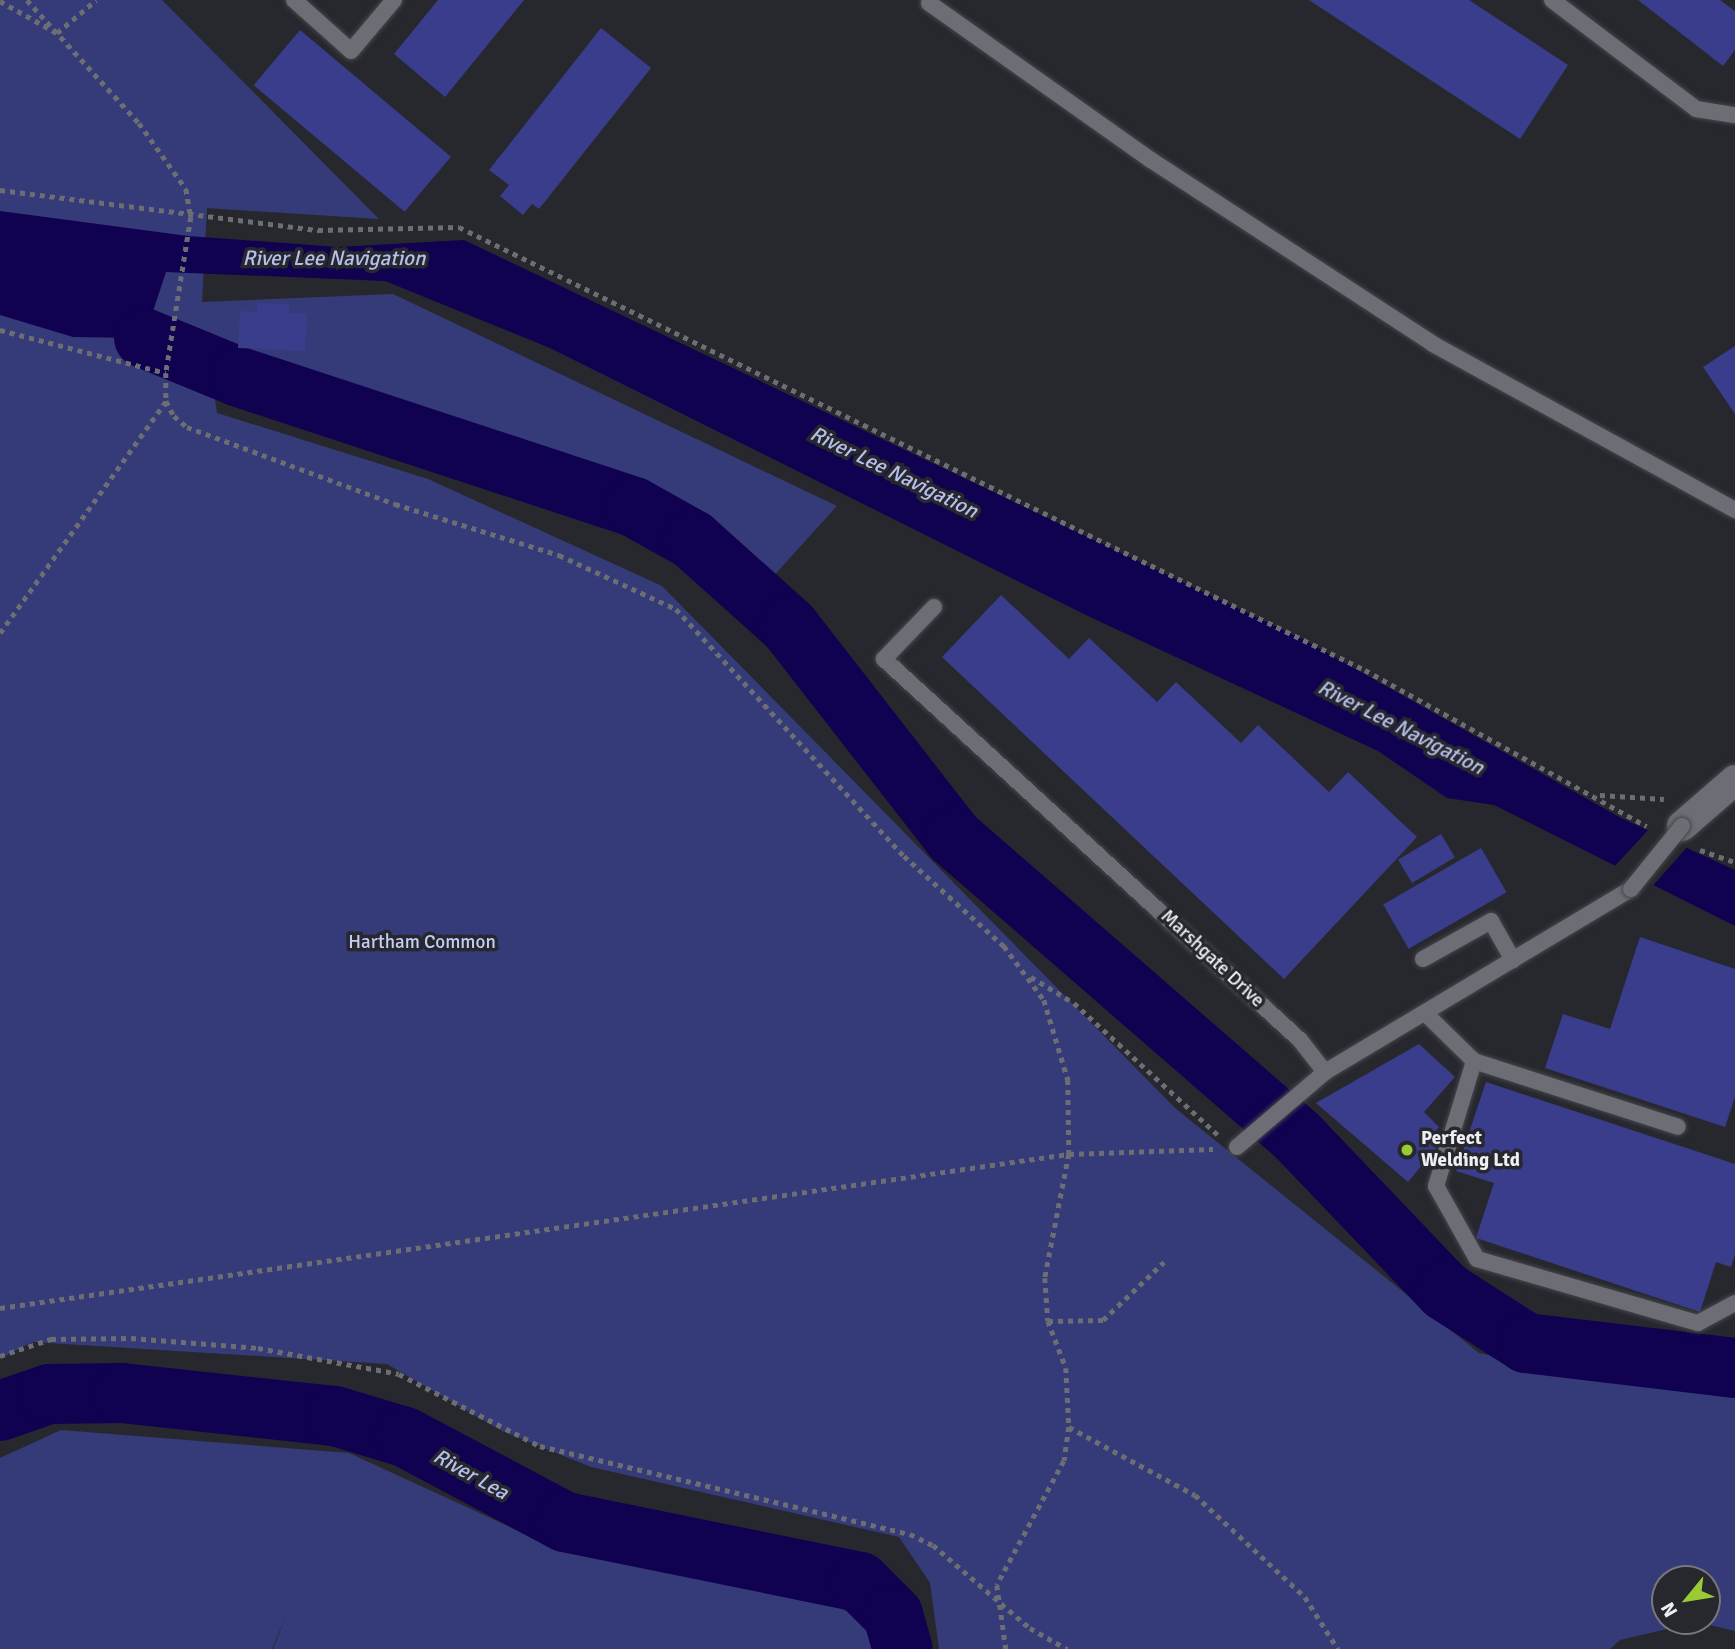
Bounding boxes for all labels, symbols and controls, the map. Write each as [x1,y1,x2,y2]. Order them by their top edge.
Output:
water label: River Lee Navigation [243,245,425,271]
water label: River Lee Navigation [806,421,982,523]
water label: River Lee Navigation [1314,674,1488,780]
street label: Marshgate Drive [1156,905,1268,1013]
park label: Hartham Common [348,932,496,954]
place label: Perfect Welding Ltd [1421,1128,1520,1172]
marker: Perfect Welding Ltd [1399,1142,1415,1158]
water label: River Lea [429,1443,513,1505]
north arrow [1651,1565,1721,1635]
text: N [1656,1598,1683,1621]

